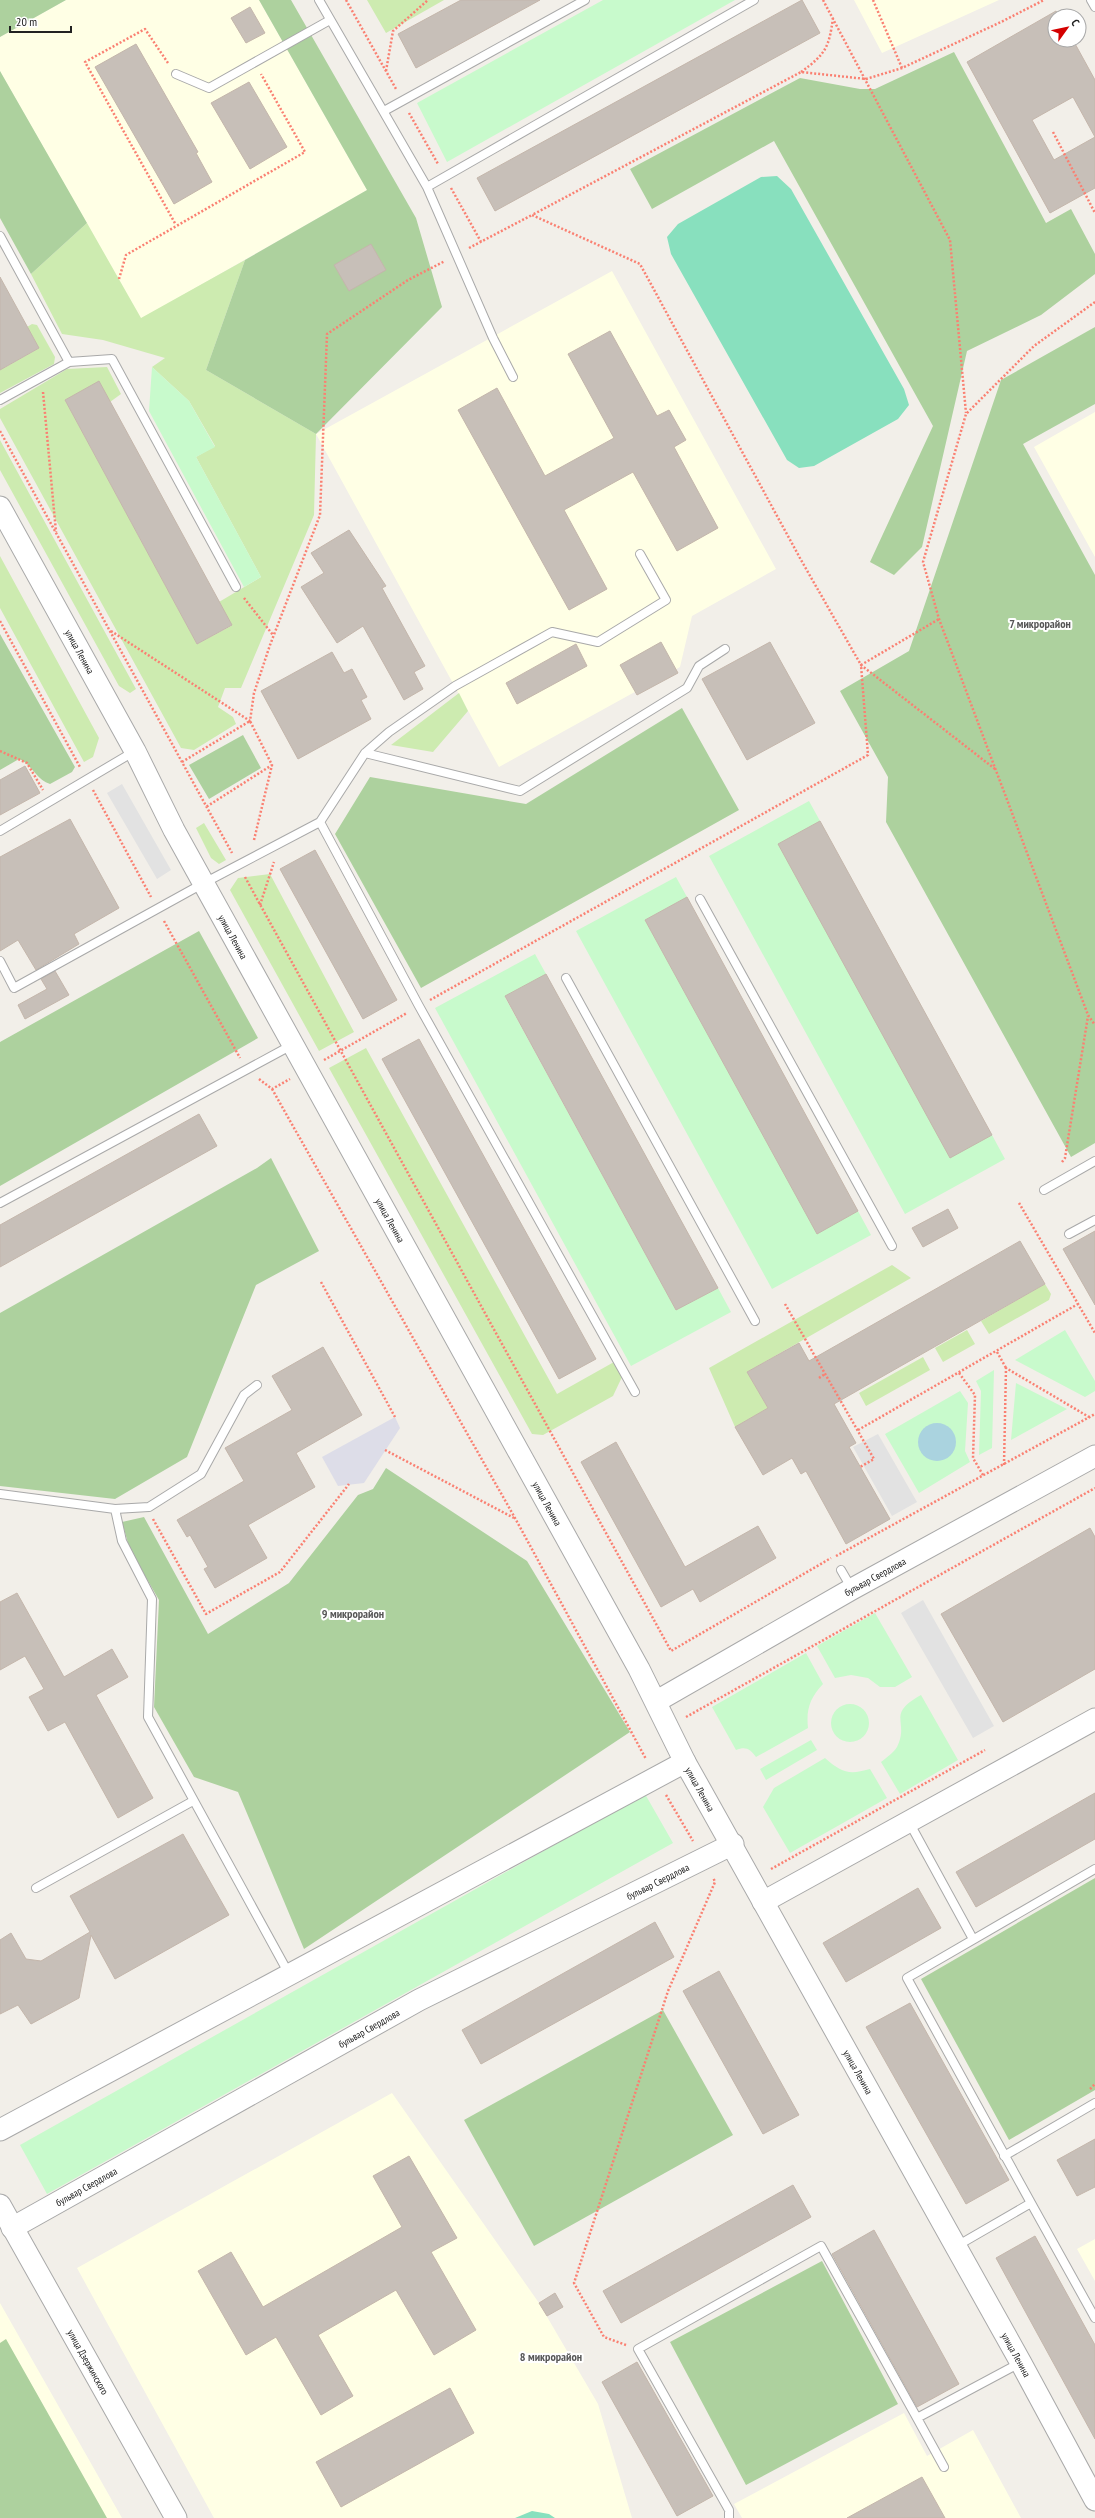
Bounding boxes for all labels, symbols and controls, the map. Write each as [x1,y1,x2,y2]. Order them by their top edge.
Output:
scale bar [10,8,71,34]
north arrow [1047,8,1087,48]
text: 20 m [16,14,37,29]
text: С [1068,17,1083,28]
district label: 7 микрорайон [1009,616,1071,631]
street label: улица Ленина [62,627,97,676]
street label: улица Ленина [216,912,251,961]
street label: улица Ленина [373,1196,408,1245]
street label: улица Ленина [530,1479,565,1528]
street label: бульвар Свердлова [842,1554,908,1599]
district label: 9 микрорайон [322,1606,384,1621]
street label: улица Ленина [683,1765,718,1814]
street label: бульвар Свердлова [624,1860,691,1902]
street label: бульвар Свердлова [336,2006,402,2050]
street label: улица Ленина [841,2047,876,2096]
street label: бульвар Свердлова [53,2164,119,2209]
street label: улица Дзержинского [65,2327,112,2397]
street label: улица Ленина [999,2330,1034,2379]
district label: 8 микрорайон [520,2349,582,2364]

